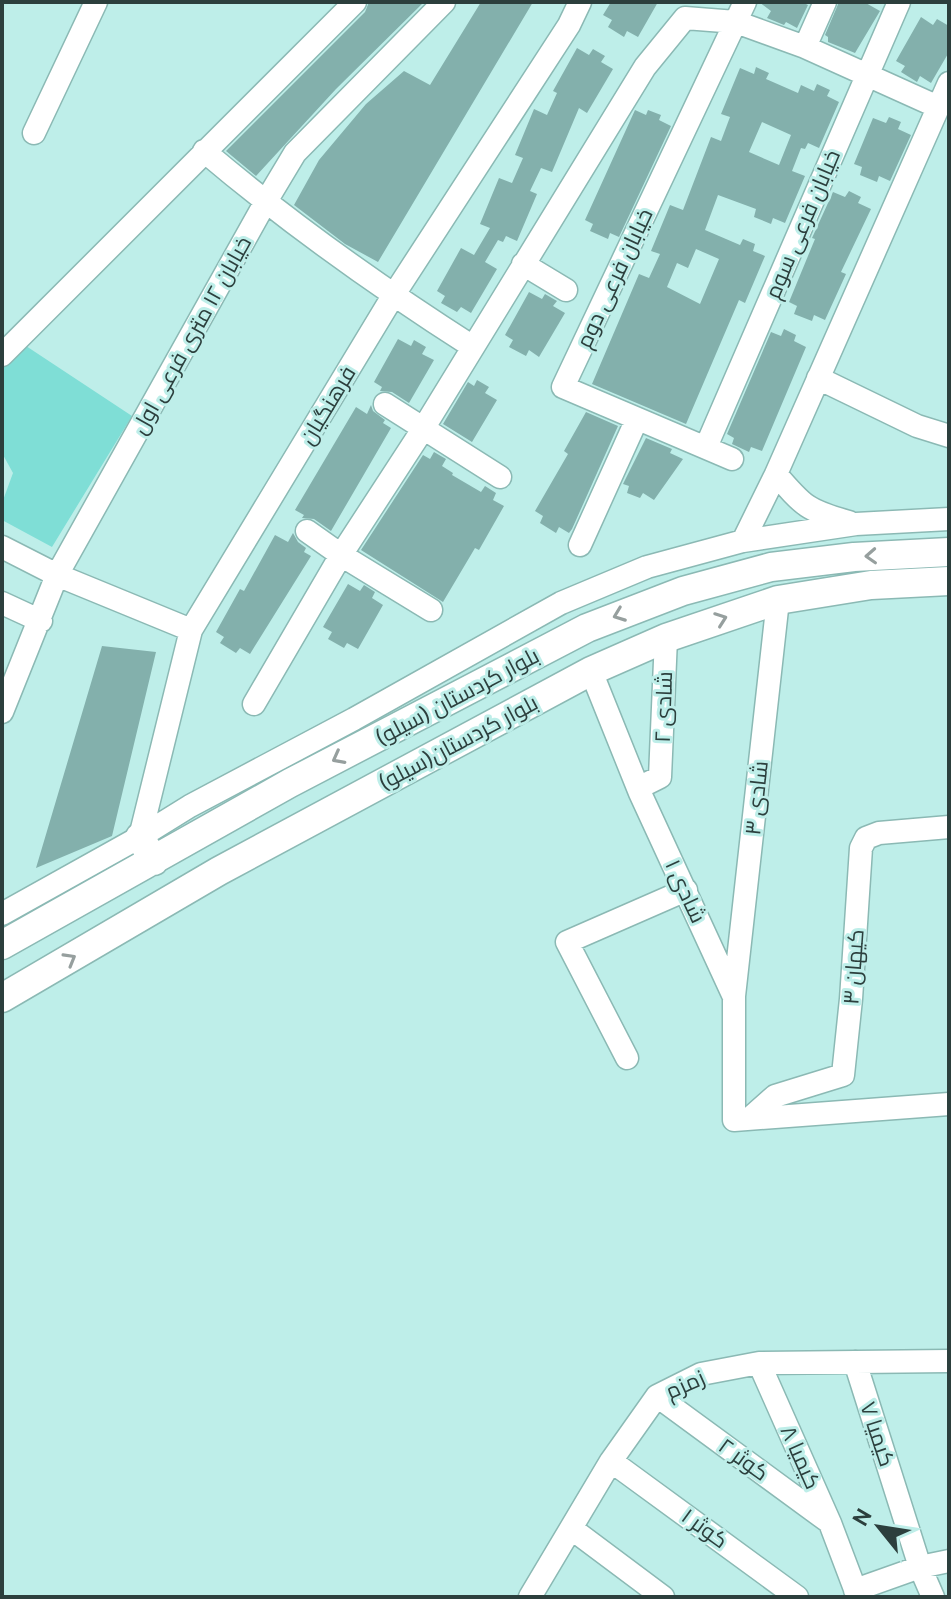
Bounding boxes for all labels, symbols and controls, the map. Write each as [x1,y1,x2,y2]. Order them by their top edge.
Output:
street label: خیابان فرعی سوم [759,146,848,304]
street label: خیابان فرعی دوم [570,204,660,353]
street label: خیابان ۱۲ متری فرعی اول [126,231,257,439]
street label: فرهنگیان [293,361,361,450]
one-way arrow [864,547,877,564]
one-way arrow [613,605,627,622]
one-way arrow [713,612,727,628]
street label: بلوار کردستان (سیلو) [371,642,544,751]
street label: شادی ۲ [649,671,678,743]
street label: بلوار کردستان(سیلو) [374,689,543,796]
one-way arrow [331,749,346,764]
street label: شادی ۳ [739,759,774,837]
street label: شادی ۱ [659,855,712,927]
street label: کیهان ۳ [837,928,870,1006]
one-way arrow [61,953,76,969]
street label: زمزم [661,1364,710,1407]
street label: کیمیا ۷ [854,1398,901,1470]
street label: کیمیا ۸ [775,1421,826,1493]
street label: کوثر ۲ [713,1432,774,1487]
north arrow [839,1487,919,1567]
street label: کوثر ۱ [676,1503,733,1554]
text: N [847,1504,878,1531]

